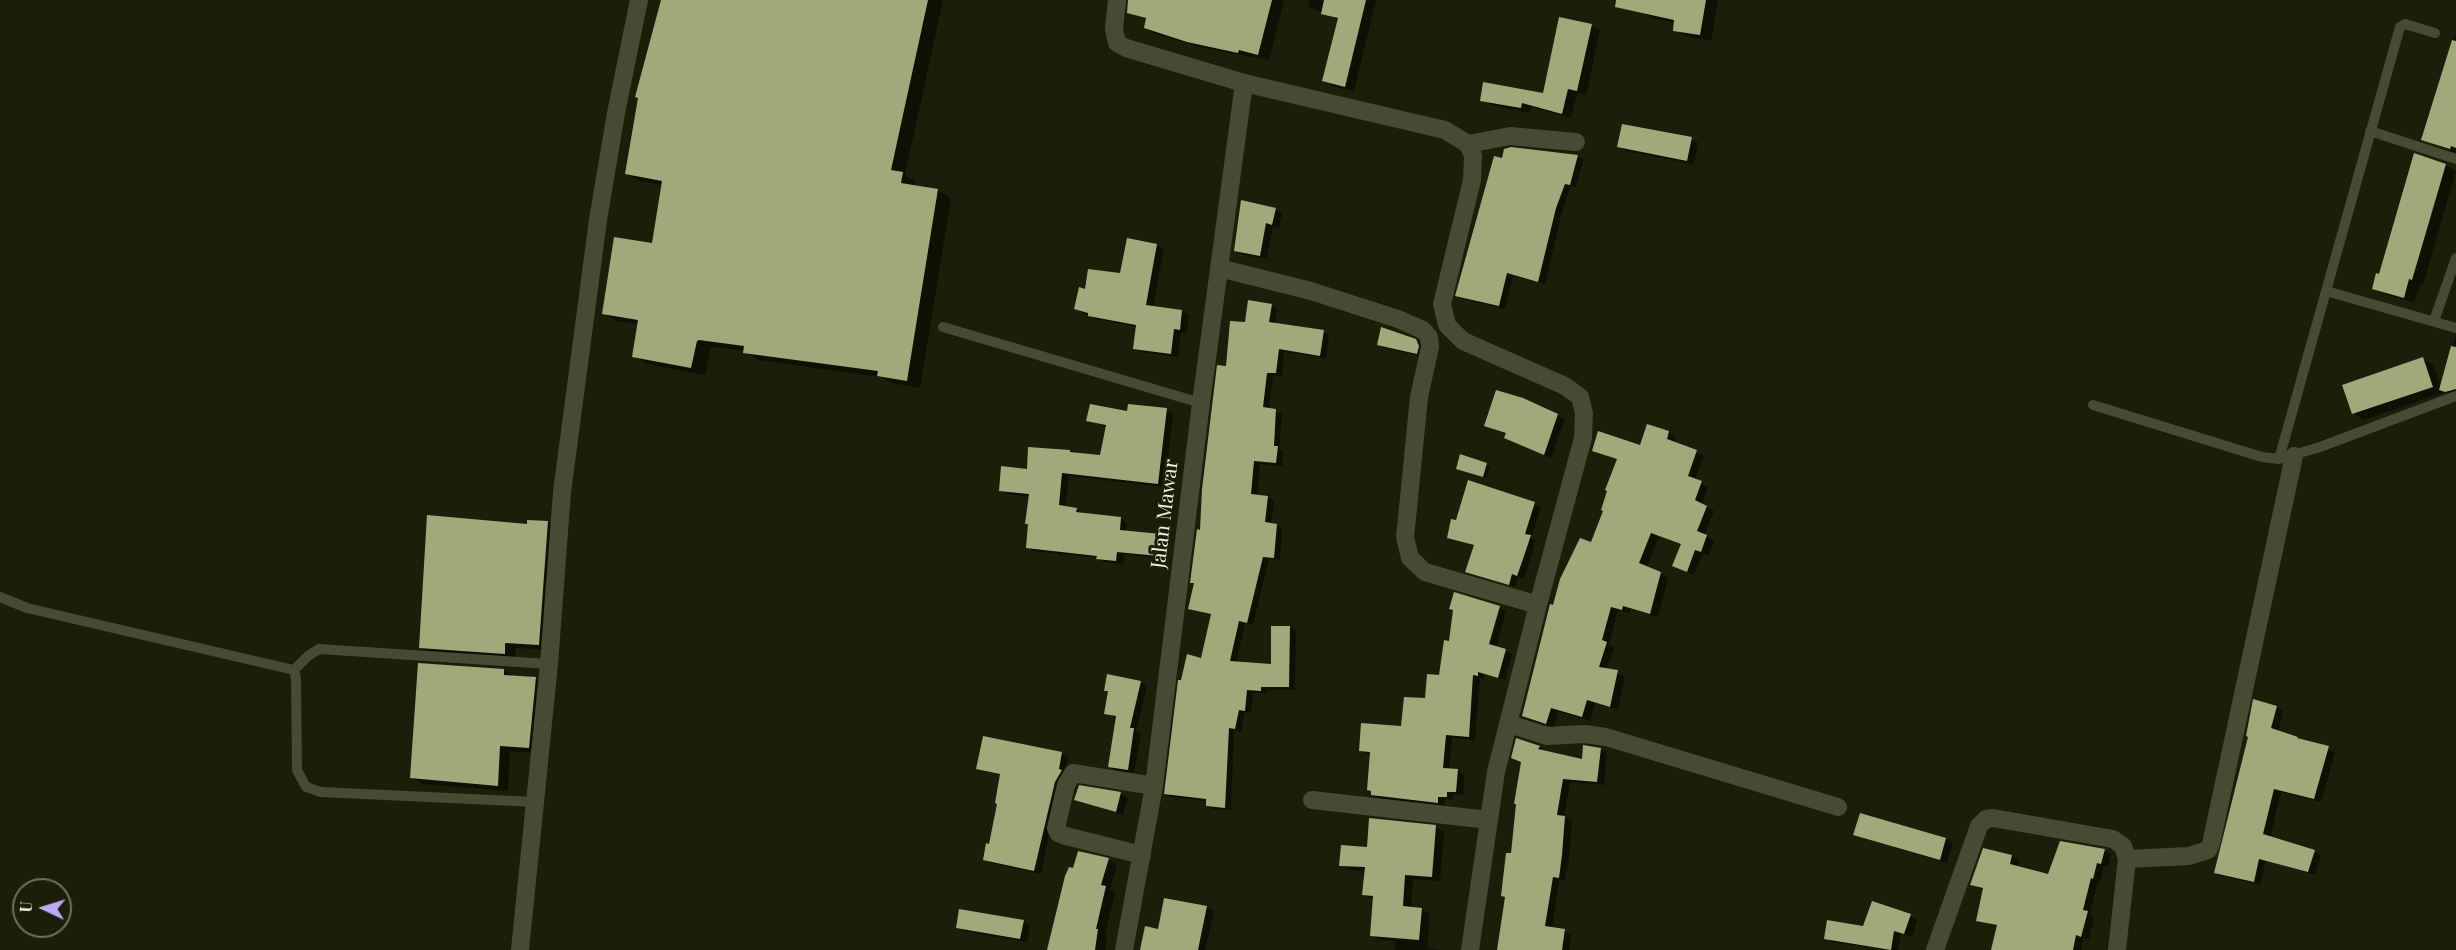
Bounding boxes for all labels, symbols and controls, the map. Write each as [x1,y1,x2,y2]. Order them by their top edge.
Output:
street label: Jalan Mawar [1146,458,1184,570]
north arrow [12,878,72,938]
text: U [15,901,36,913]

